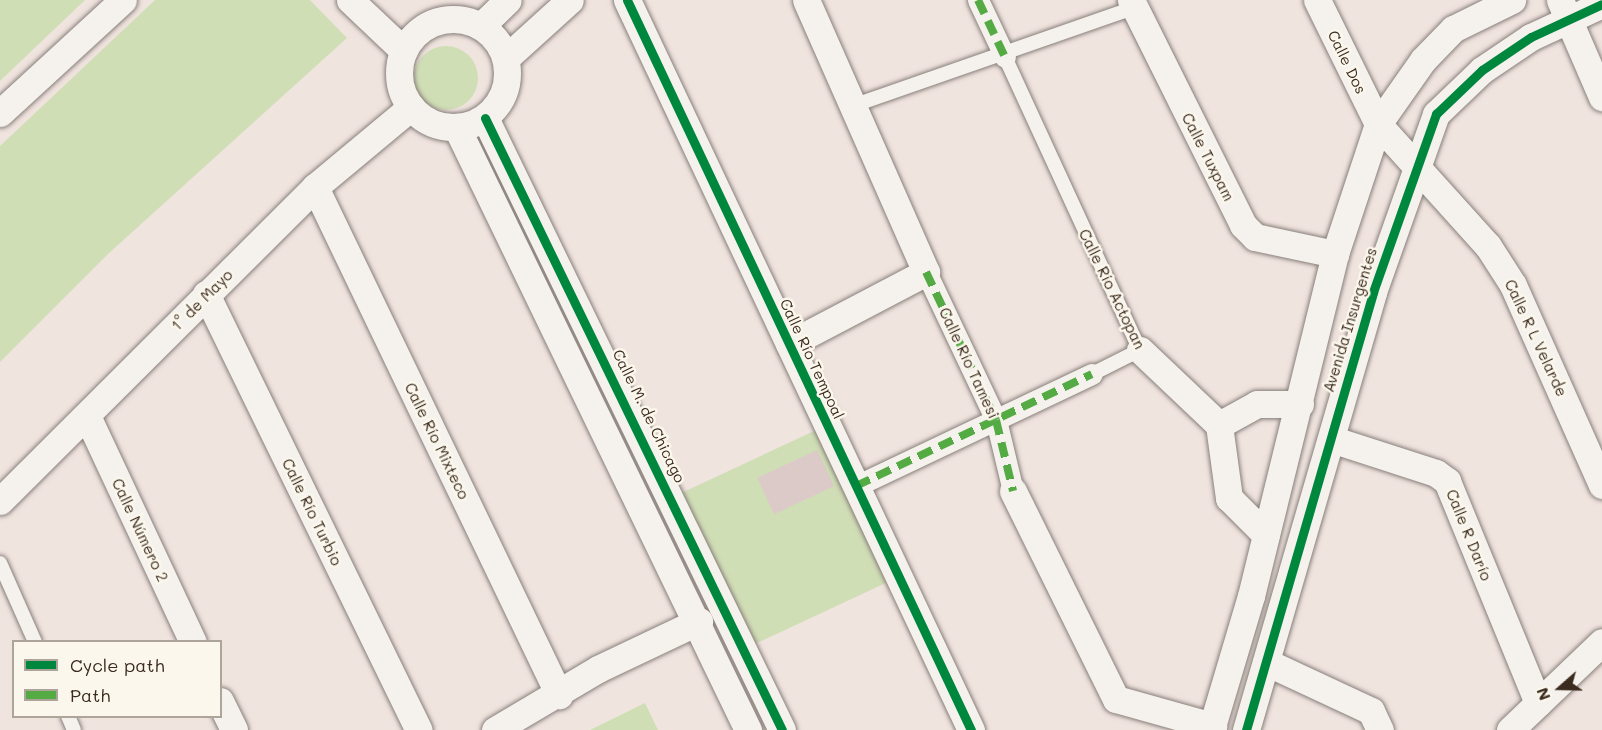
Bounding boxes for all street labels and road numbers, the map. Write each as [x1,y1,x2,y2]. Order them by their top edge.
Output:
street label: Calle Dos [1324,27,1370,97]
street label: Calle Tuxpam [1178,110,1238,204]
street label: Calle Río Actopan [1075,226,1149,352]
street label: Avenida Insurgentes [1319,246,1381,394]
street label: 1° de Mayo [168,266,236,334]
street label: Calle R L Velarde [1501,277,1571,399]
street label: Calle Río Tempoal [776,296,848,422]
street label: Calle Río Tamesi [935,305,1003,421]
street label: Calle M. de Chicago [609,346,689,486]
street label: Calle Río Mixteco [401,380,473,502]
street label: Calle Río Turbio [278,456,346,568]
street label: Calle Número 2 [108,476,172,584]
street label: Calle R Darío [1443,487,1495,583]

